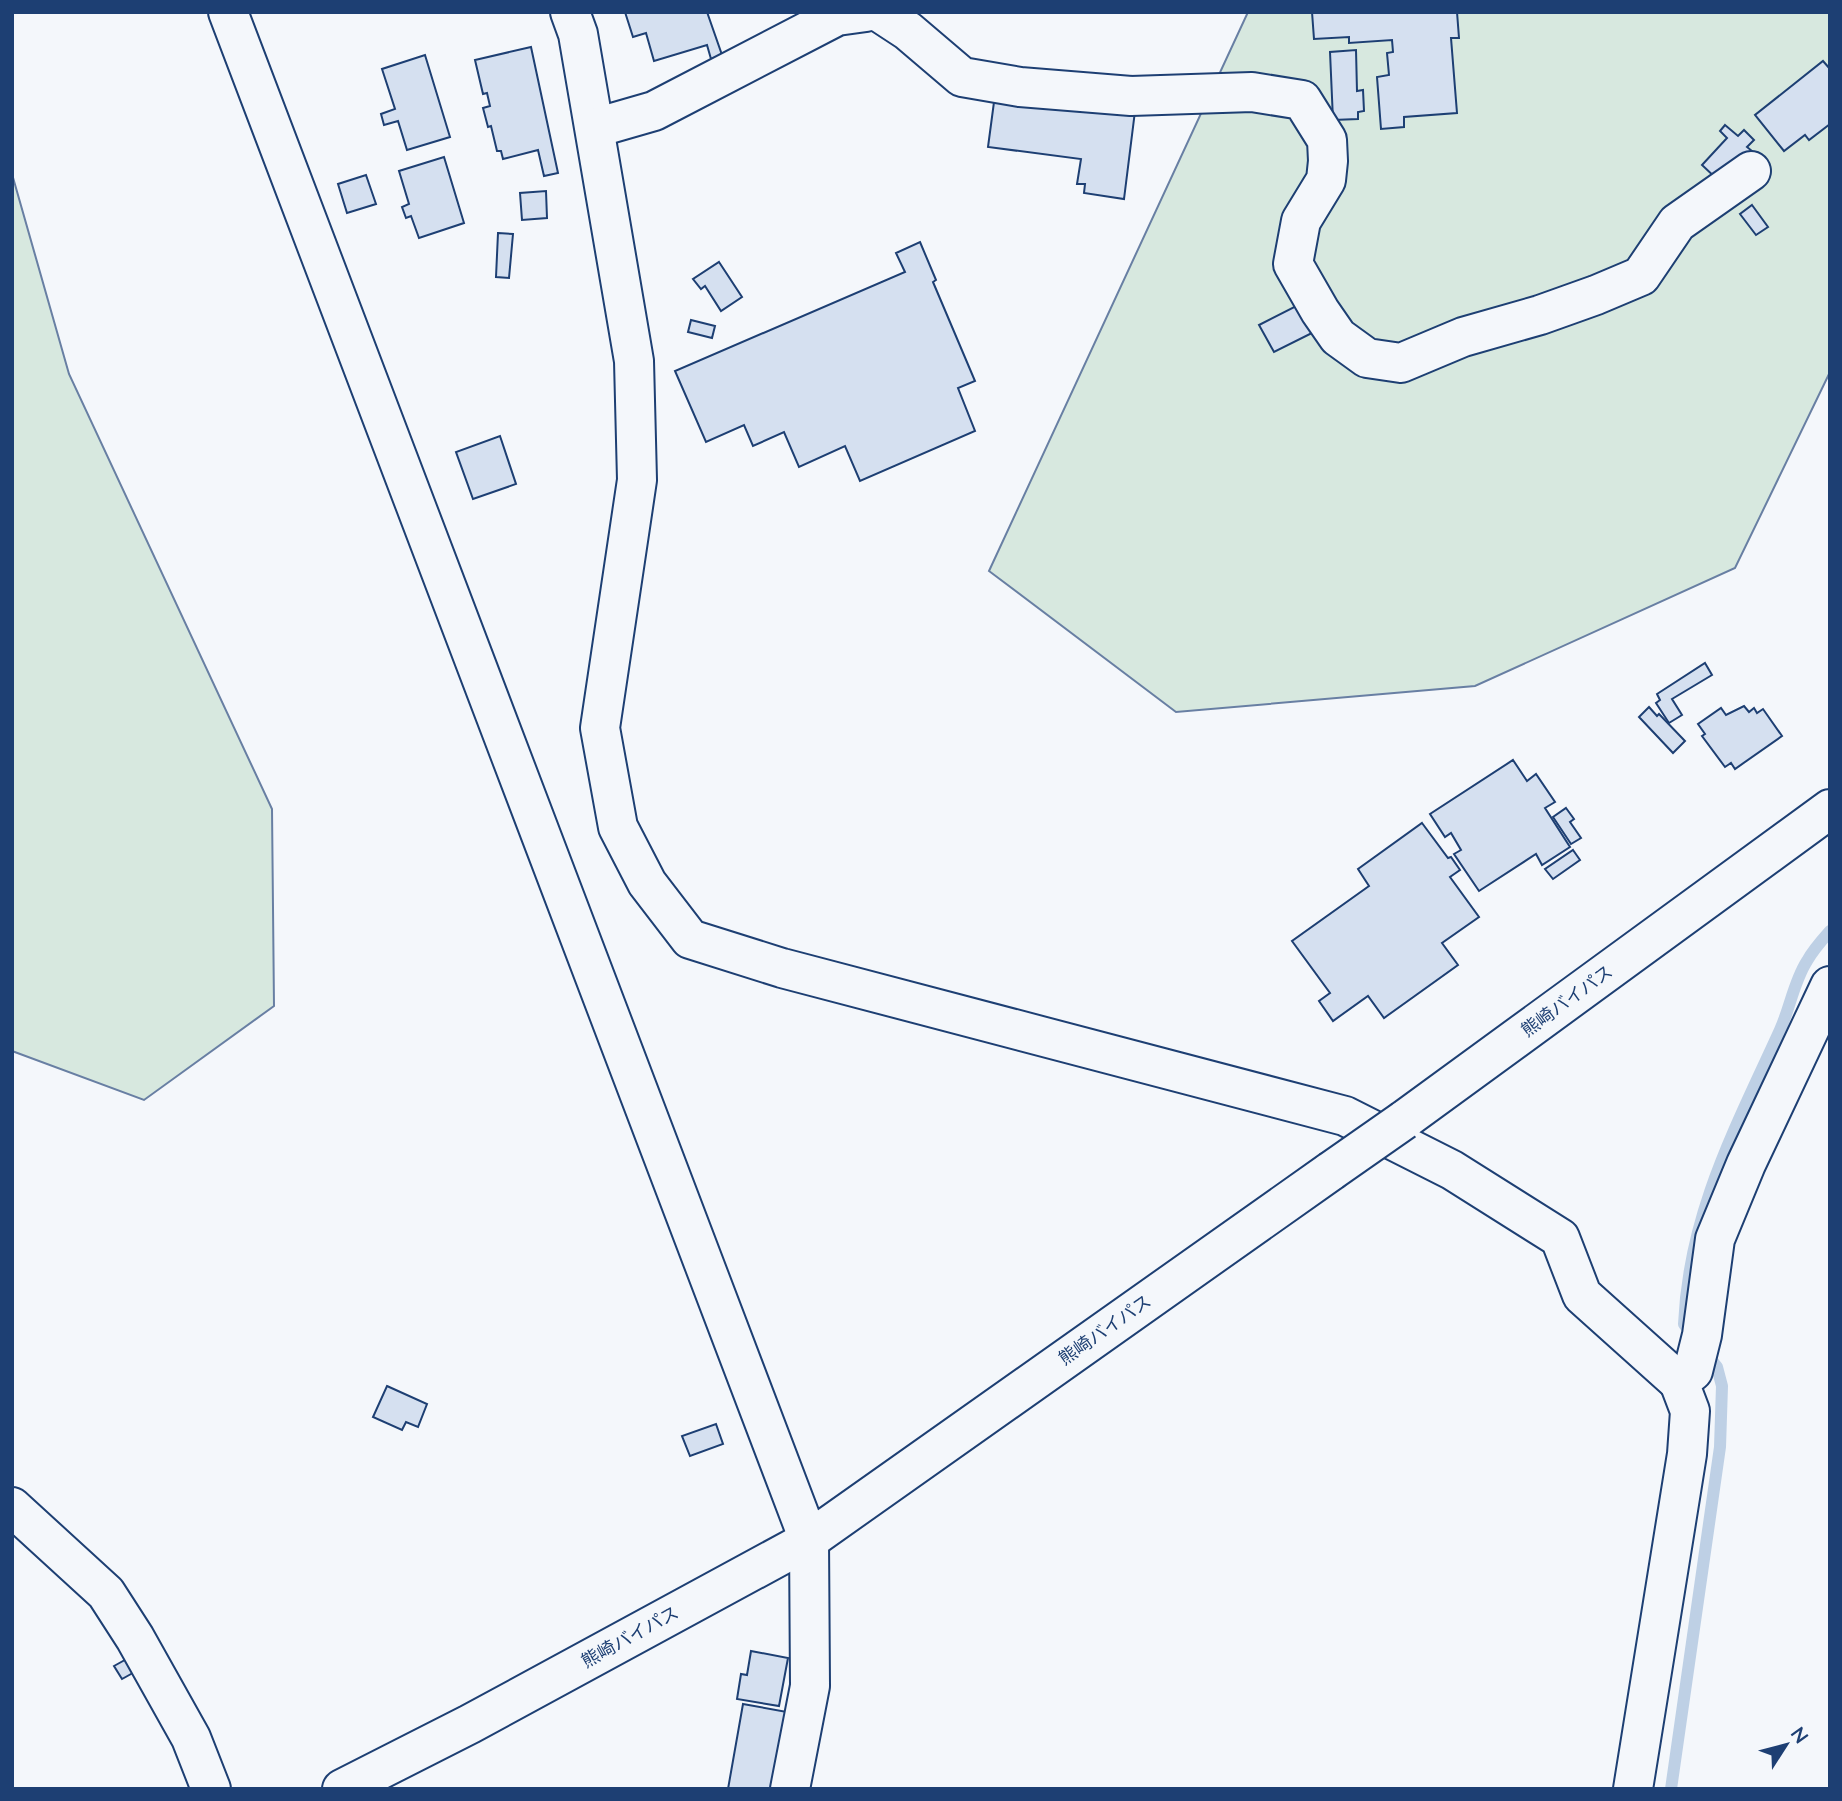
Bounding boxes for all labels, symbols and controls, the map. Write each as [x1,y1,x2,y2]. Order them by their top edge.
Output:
street label: 熊崎バイパス [1516,960,1616,1041]
street label: 熊崎バイパス [1054,1289,1155,1369]
street label: 熊崎バイパス [577,1600,682,1672]
north arrow [1751,1710,1821,1780]
text: N [1787,1722,1814,1747]

